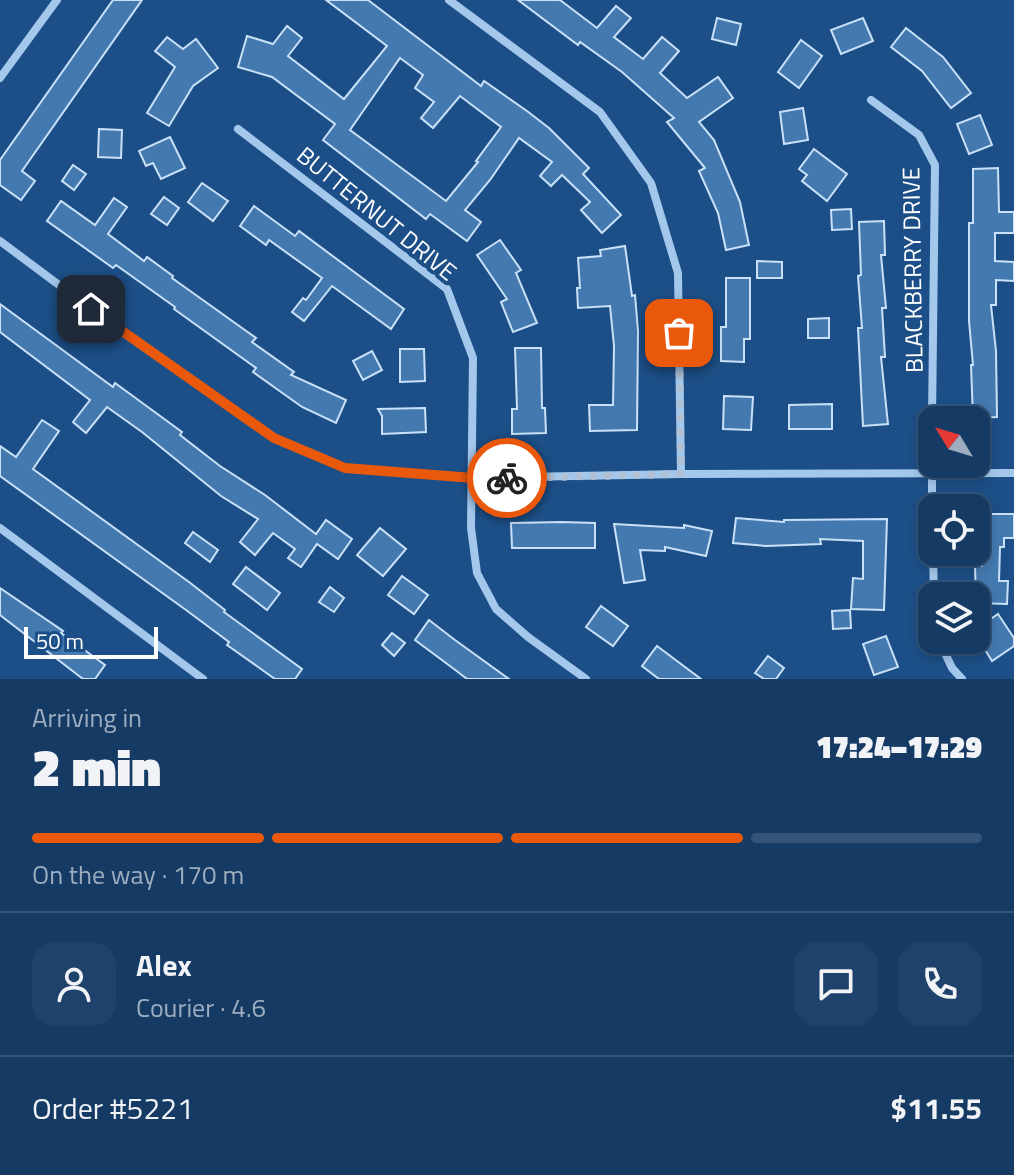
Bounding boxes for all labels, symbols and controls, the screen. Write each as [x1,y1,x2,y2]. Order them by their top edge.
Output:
street label: BUTTERNUT DRIVE [289,137,465,289]
street label: BLACKBERRY DRIVE [892,167,932,373]
pin [57,275,125,343]
icon: home [69,287,113,331]
pin [645,299,713,367]
icon: bag [657,311,701,355]
north arrow [918,406,990,478]
map controls [918,406,990,654]
courier [467,438,547,518]
icon: bike [485,456,529,500]
button: locate [918,494,990,566]
button: layers [918,582,990,654]
scale bar [24,623,158,659]
text: 50 m [36,624,84,658]
text: Arriving in [32,698,142,737]
text: 17:24–17:29 [816,724,982,770]
text: 2 min [32,727,161,806]
text: On the way · 170 m [32,855,244,894]
button: person [32,942,116,1026]
text: Alex [136,942,192,988]
button: chat [794,942,878,1026]
button: phone [898,942,982,1026]
text: Courier · 4.6 [136,988,266,1027]
text: Order #5221 [32,1085,194,1131]
text: $11.55 [890,1085,982,1131]

